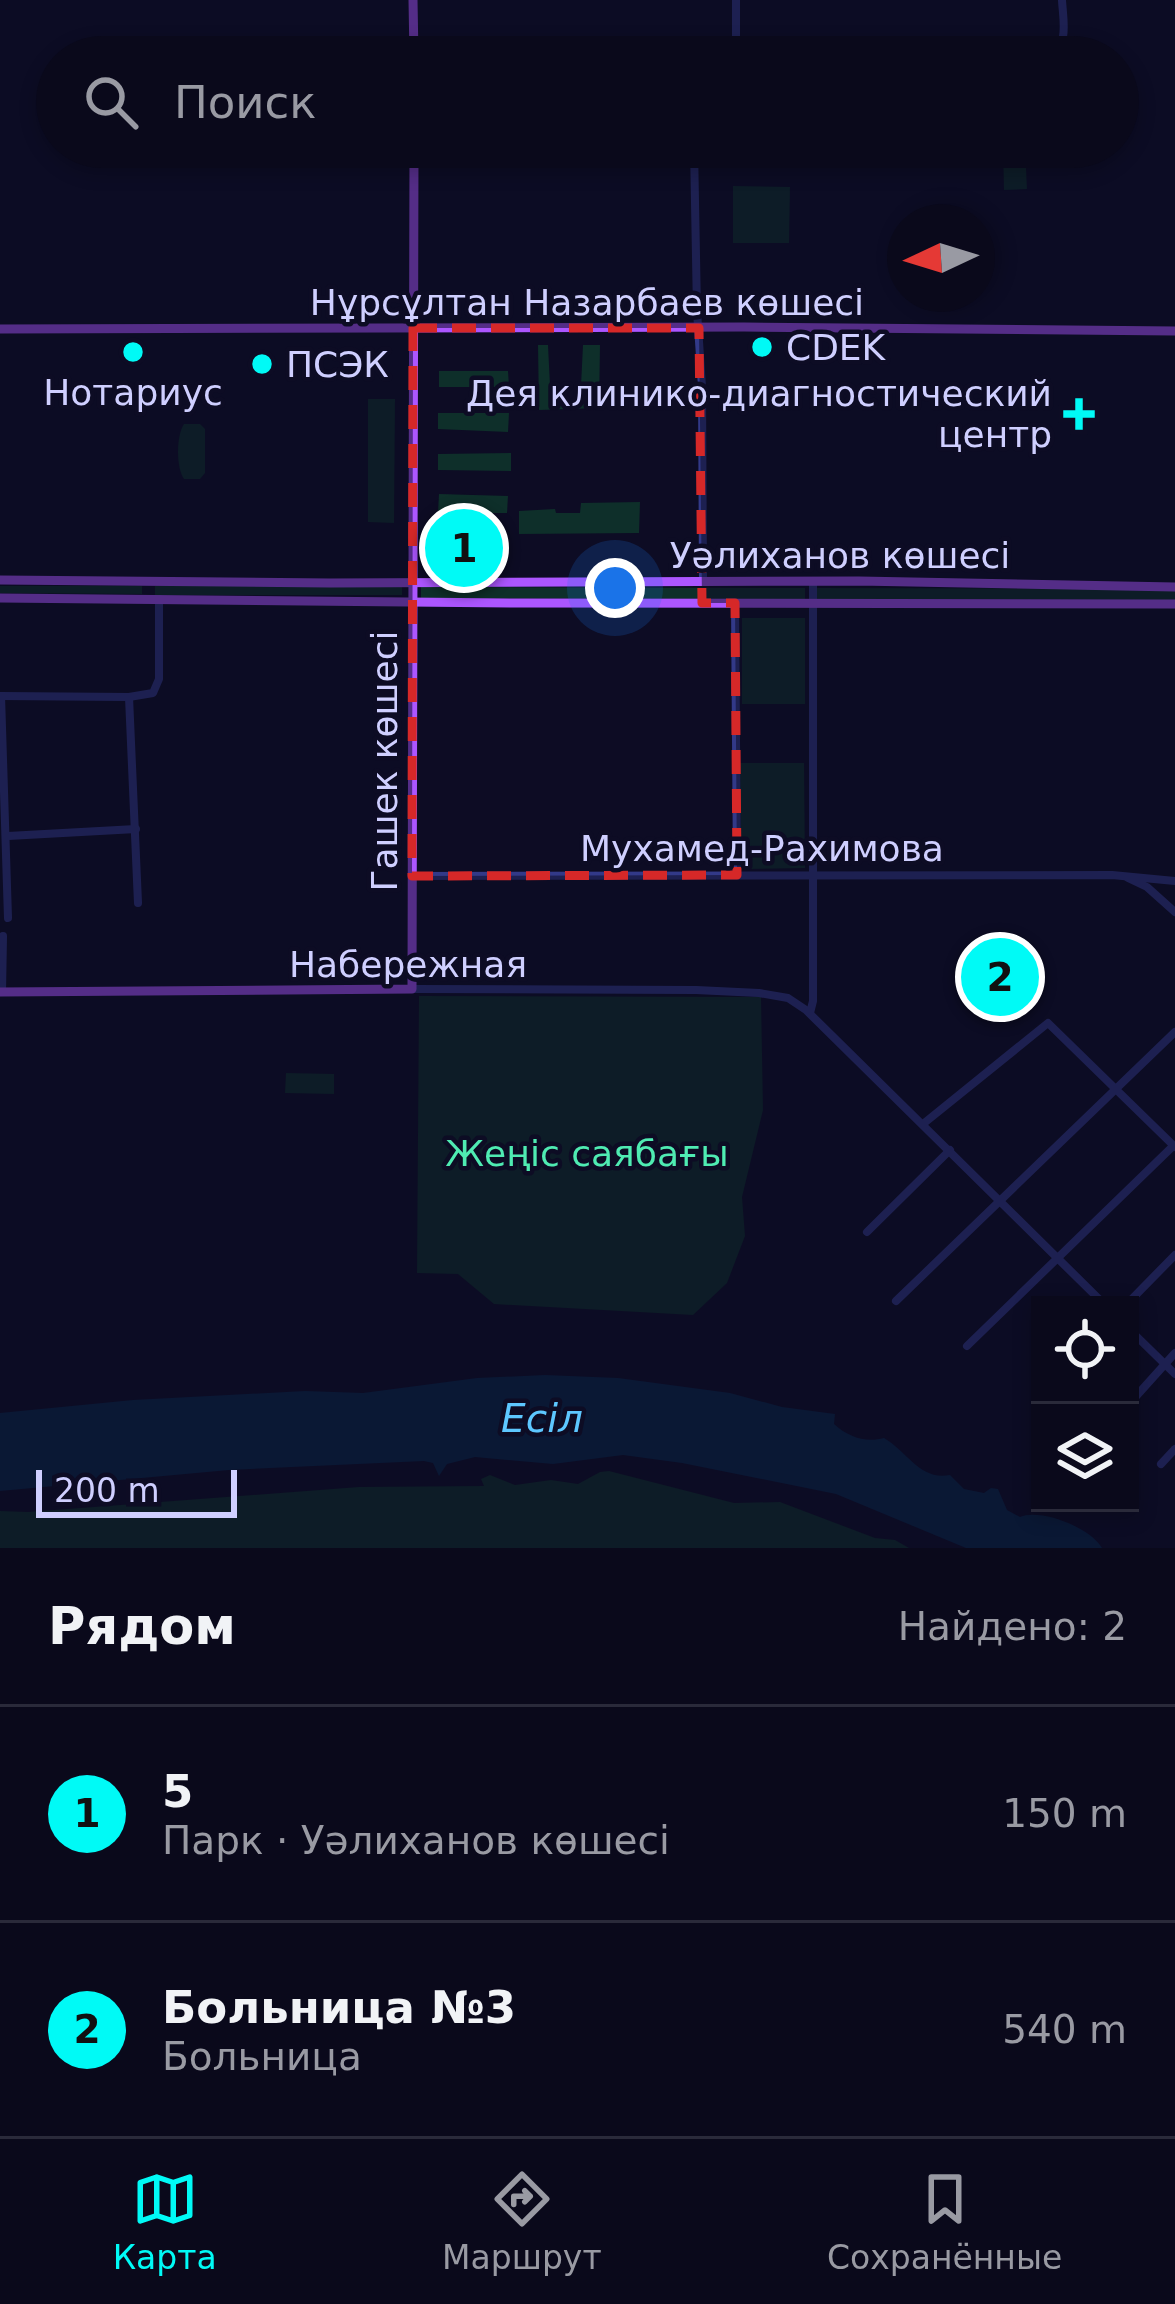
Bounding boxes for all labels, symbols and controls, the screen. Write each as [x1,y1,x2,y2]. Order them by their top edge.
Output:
search box [36,36,1139,168]
icon: search [78,69,144,135]
text: Поиск [174,76,317,129]
north arrow [887,204,995,312]
street label: Нұрсұлтан Назарбаев көшесі [310,282,864,323]
place label: CDEK [786,327,887,368]
marker: CDEK [749,334,775,360]
marker: Нотариус [120,339,146,365]
place label: ПСЭК [286,344,389,385]
marker: ПСЭК [249,351,275,377]
place label: Нотариус [43,372,223,413]
place label: Дея клинико-диагностический центр [466,373,1052,455]
marker: Дея клинико-диагностический центр [1063,398,1095,430]
pin: 1 [425,503,503,593]
street label: Уәлиханов көшесі [670,535,1010,576]
your location [585,558,645,618]
street label: Гашек көшесі [364,631,405,891]
street label: Мухамед-Рахимова [580,828,944,869]
pin: 2 [961,932,1039,1022]
street label: Набережная [289,944,527,985]
park label: Жеңіс саябағы [445,1133,729,1174]
map controls [1031,1296,1139,1512]
button: locate [1031,1296,1139,1404]
water label: Есіл [501,1396,583,1441]
button: layers [1031,1404,1139,1512]
scale bar [36,1464,237,1517]
text: 200 m [54,1471,160,1510]
text: Рядом [48,1597,236,1656]
text: Найдено: 2 [898,1604,1127,1649]
text: 5 [162,1765,193,1818]
text: 1 [73,1791,101,1836]
text: 150 m [1002,1791,1127,1836]
text: Парк · Уәлиханов көшесі [162,1818,670,1863]
text: Больница №3 [162,1981,516,2034]
text: 2 [73,2007,101,2052]
text: 540 m [1002,2007,1127,2052]
text: Больница [162,2034,362,2079]
tab: Карта [113,2166,217,2277]
tab: Маршрут [442,2166,602,2277]
tab: Сохранённые [827,2166,1062,2277]

